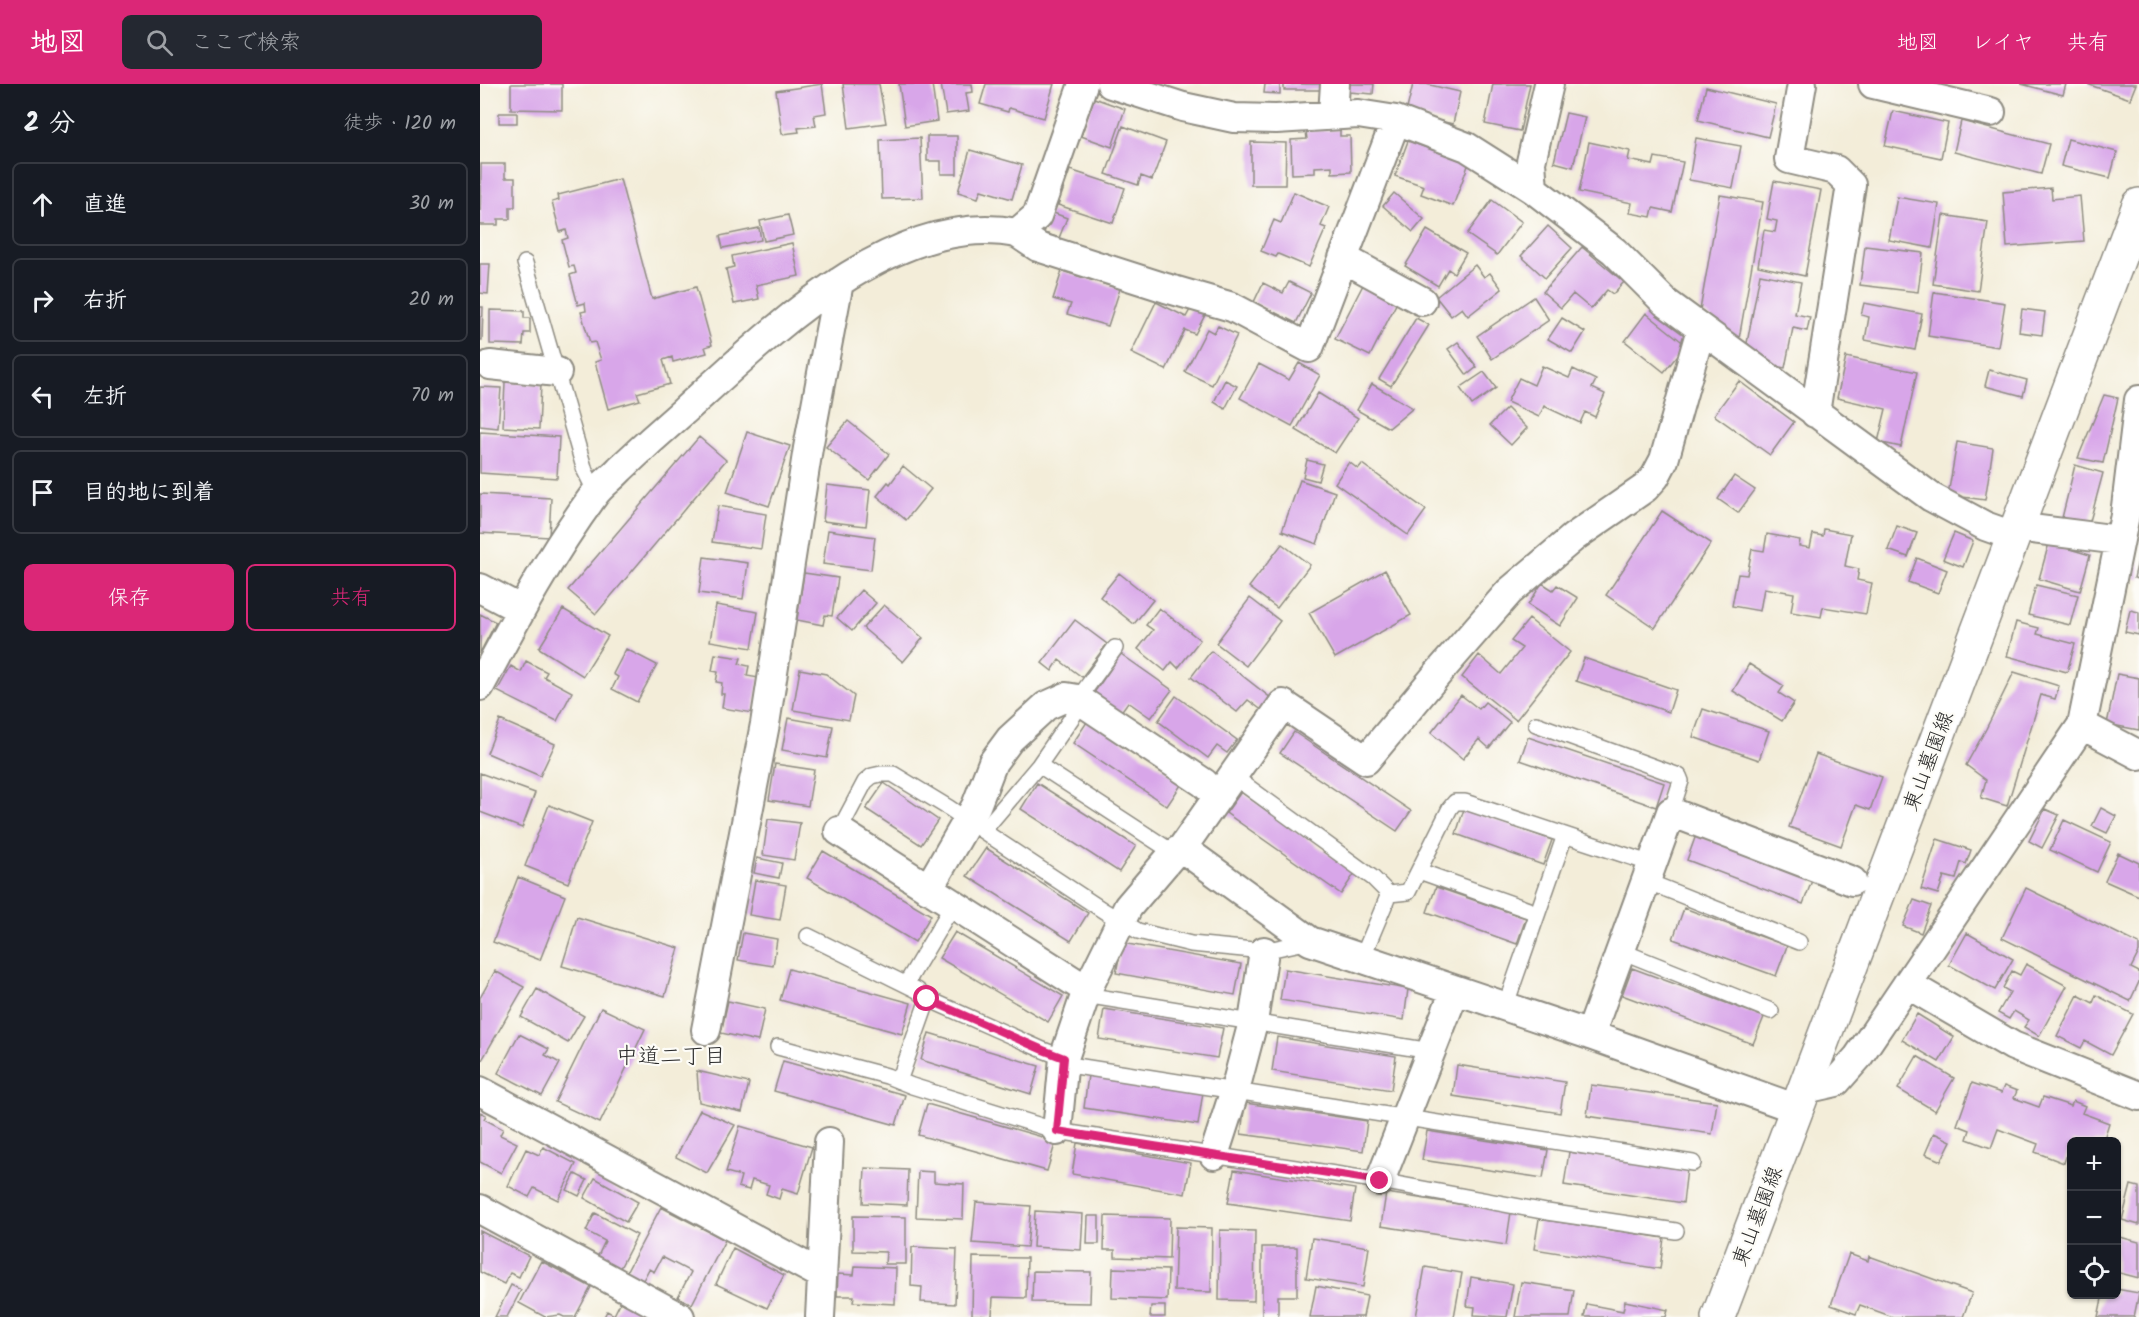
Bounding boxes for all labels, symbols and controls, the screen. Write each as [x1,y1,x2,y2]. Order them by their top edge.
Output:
search box [122,15,542,69]
text: 地図 [30,21,86,66]
icon: search [143,26,176,59]
text: ここで検索 [191,26,301,61]
text: 地図 [1897,27,1939,60]
text: レイヤ [1972,27,2034,60]
text: 共有 [2067,27,2109,60]
text: 2 分 [24,103,75,145]
text: 徒歩 · 120 m [343,108,456,140]
icon: ahead [26,188,59,221]
text: 直進 [83,188,127,223]
text: 30 m [409,188,454,220]
icon: right [26,284,59,317]
text: 右折 [83,284,127,319]
text: 20 m [408,284,454,316]
icon: left [26,380,59,413]
text: 左折 [83,380,127,415]
text: 70 m [411,380,454,412]
icon: arrive [26,476,59,509]
text: 目的地に到着 [83,476,215,511]
button: 保存 [24,564,234,631]
button: 共有 [246,564,456,631]
street label: 東山墓園線 [1895,707,1964,816]
route start [913,985,939,1011]
district label: 中道二丁目 [616,1040,726,1075]
map controls [2067,1137,2121,1299]
button: + [2067,1137,2121,1191]
street label: 東山墓園線 [1724,1162,1793,1271]
route end [1366,1167,1392,1193]
button: − [2067,1191,2121,1245]
button: locate [2067,1245,2121,1299]

